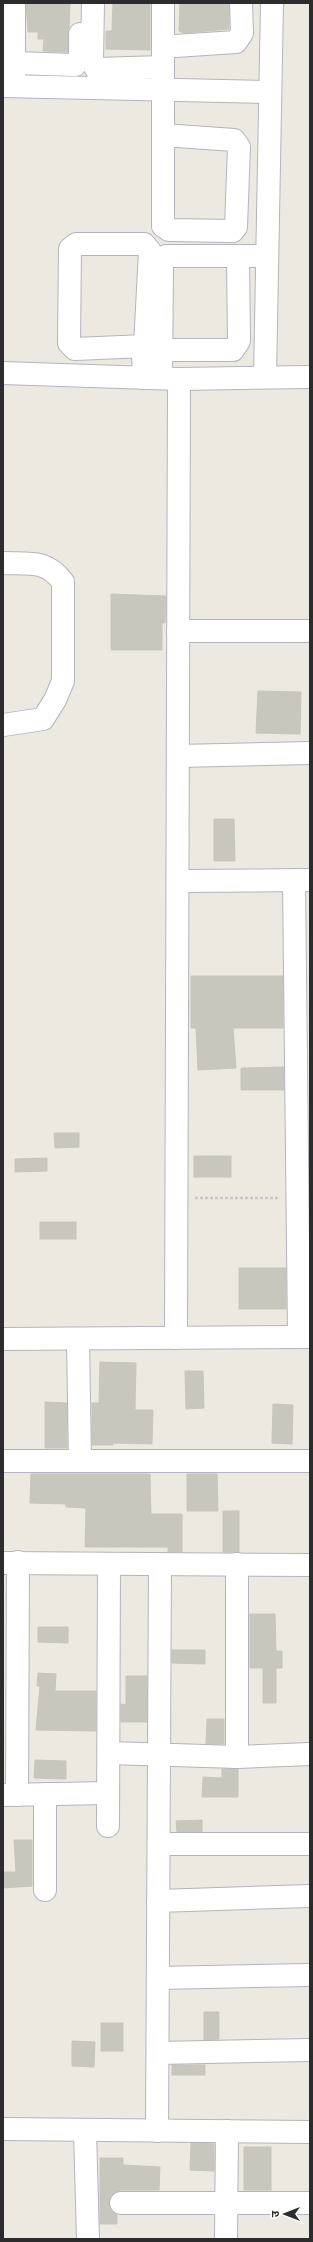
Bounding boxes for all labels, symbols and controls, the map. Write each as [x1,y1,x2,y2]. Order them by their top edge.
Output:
north arrow [265,2194,305,2234]
text: उ [268,2210,281,2217]

